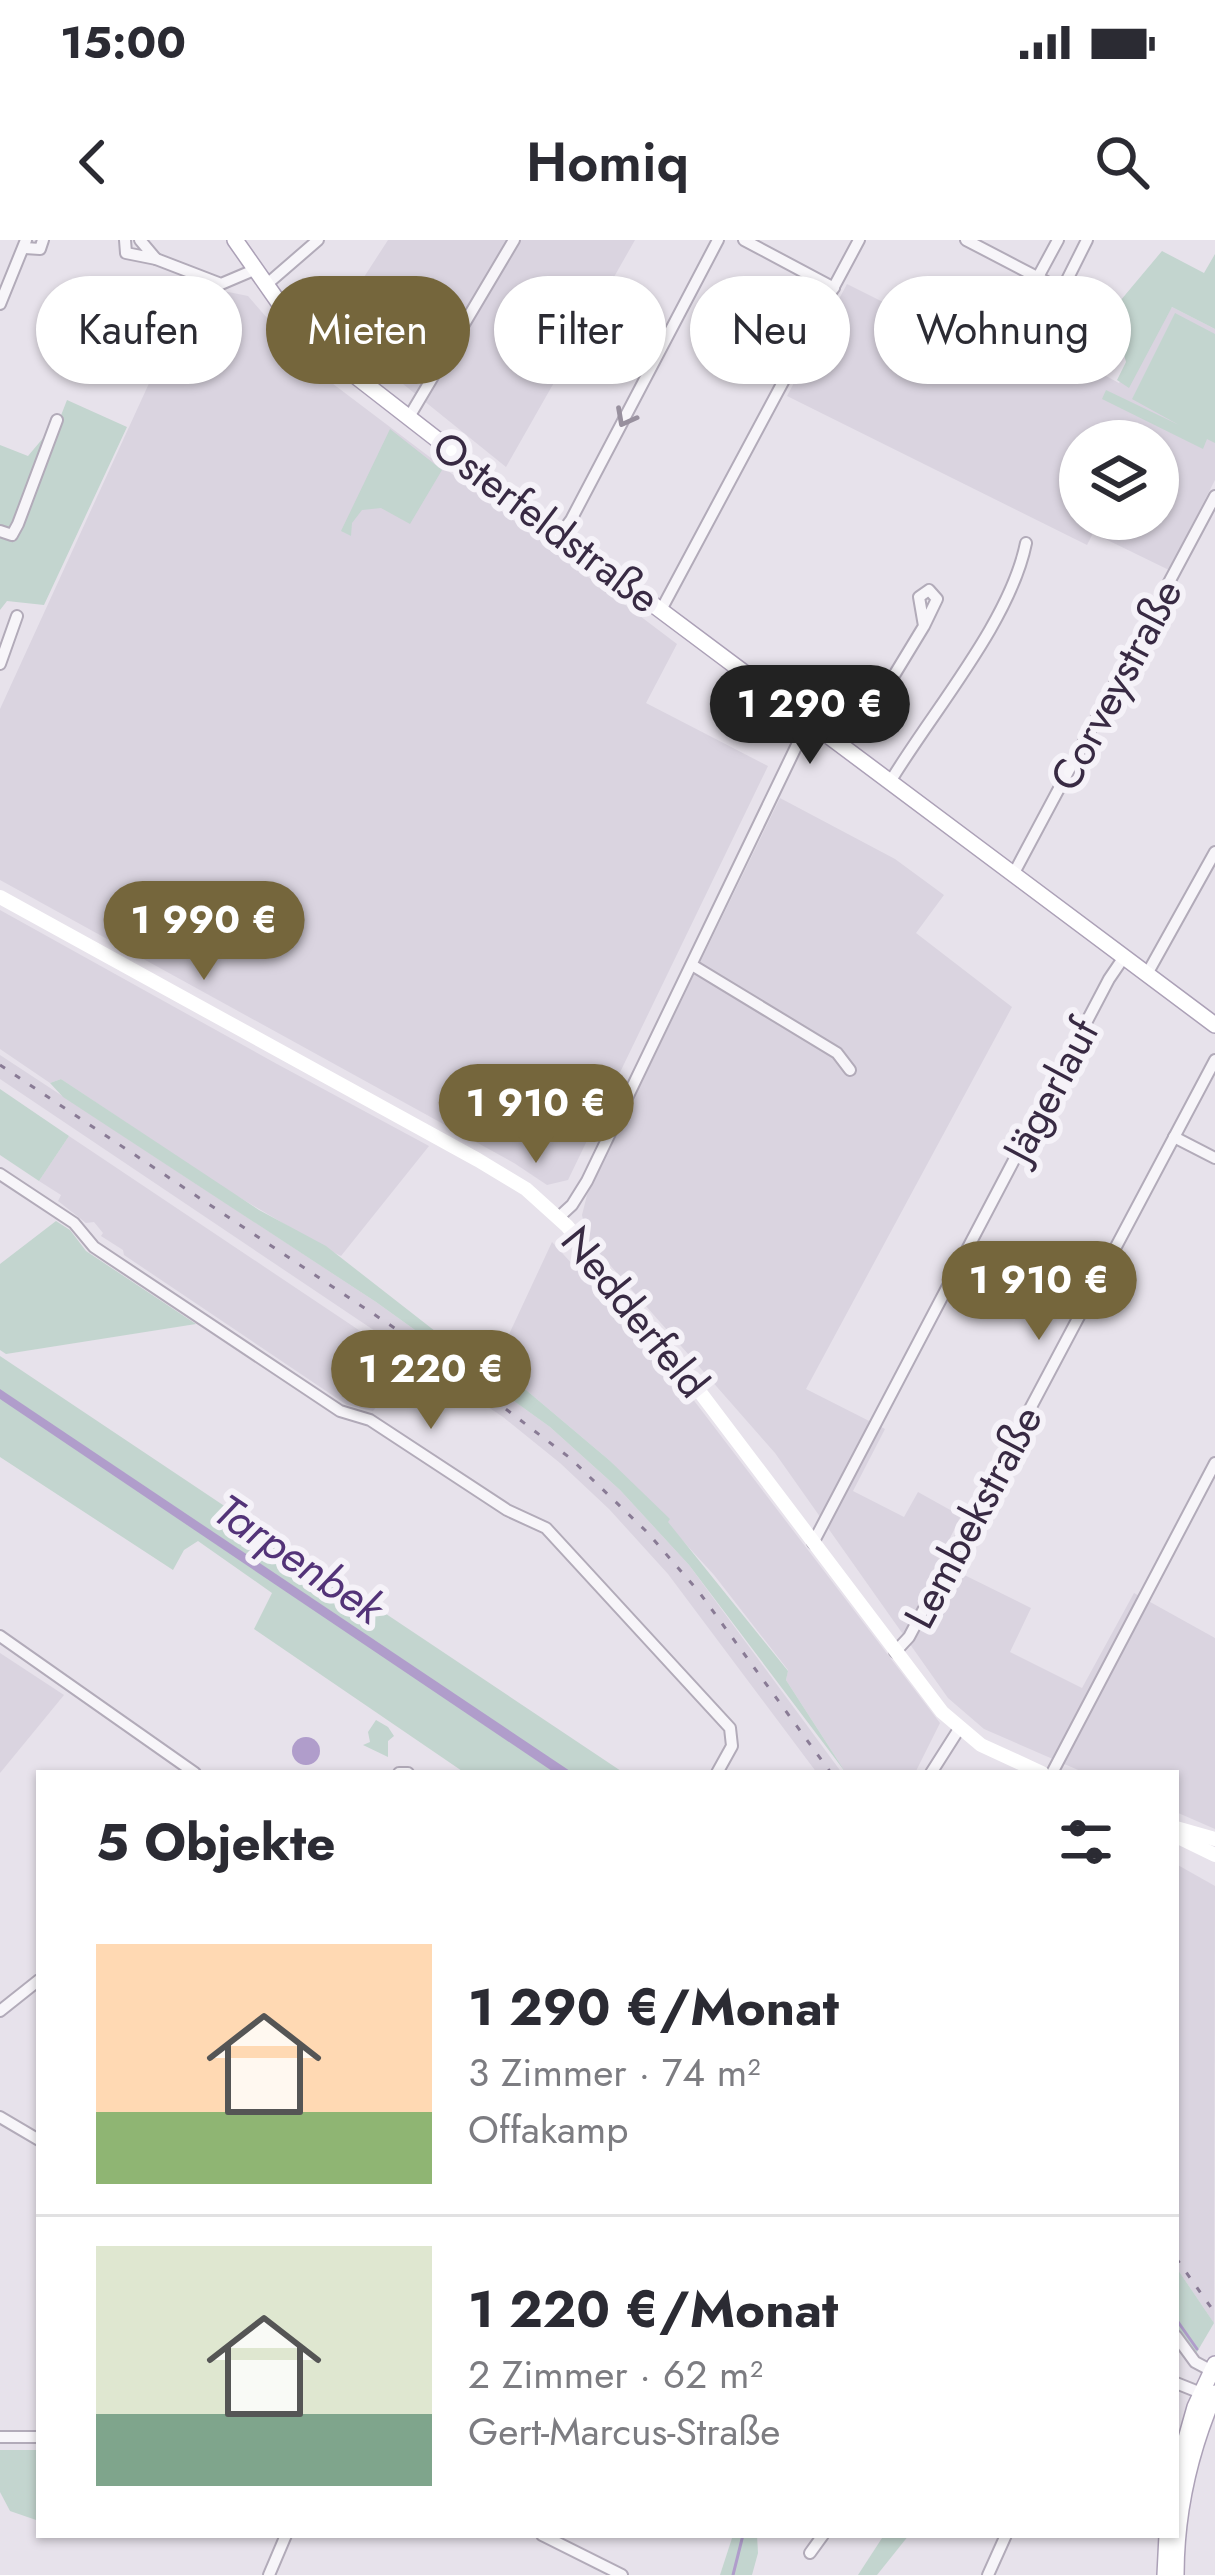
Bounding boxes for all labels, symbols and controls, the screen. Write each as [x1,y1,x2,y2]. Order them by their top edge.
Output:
text: 15:00 [60,10,186,75]
text: Homiq [526,123,689,201]
icon: back [60,129,126,195]
icon: search [1089,129,1155,195]
chip: Kaufen [36,276,242,384]
chip: Mieten [266,276,470,384]
chip: Filter [494,276,666,384]
chip: Neu [690,276,850,384]
chip: Wohnung [874,276,1131,384]
one-way arrow [615,406,639,427]
street label: Osterfeldstraße [420,416,672,628]
map controls [1059,420,1179,540]
button: layers [1059,420,1179,540]
street label: Corveystraße [1035,568,1197,802]
pin: 1 290 € [699,665,921,767]
text: 1 290 € [737,675,883,732]
pin: 1 990 € [93,881,315,983]
text: 1 990 € [131,891,277,948]
street label: Jägerlauf [985,1007,1115,1177]
pin: 1 910 € [425,1064,647,1166]
text: 1 910 € [466,1074,606,1131]
street label: Nedderfeld [547,1213,723,1411]
pin: 1 910 € [928,1241,1150,1343]
text: 1 910 € [969,1251,1109,1308]
pin: 1 220 € [320,1330,542,1432]
text: 1 220 € [358,1340,504,1397]
street label: Lembekstraße [889,1395,1057,1639]
water label: Tarpenbek [201,1478,398,1641]
text: 5 Objekte [96,1805,336,1879]
icon: filters [1053,1809,1119,1875]
text: 1 290 €/Monat [468,1970,839,2044]
icon: home [192,1992,336,2136]
text: 3 Zimmer · 74 m² [468,2044,761,2101]
text: Offakamp [468,2101,628,2158]
text: 1 220 €/Monat [468,2272,838,2346]
icon: home [192,2294,336,2438]
text: 2 Zimmer · 62 m² [468,2346,763,2403]
text: Gert-Marcus-Straße [468,2403,780,2460]

